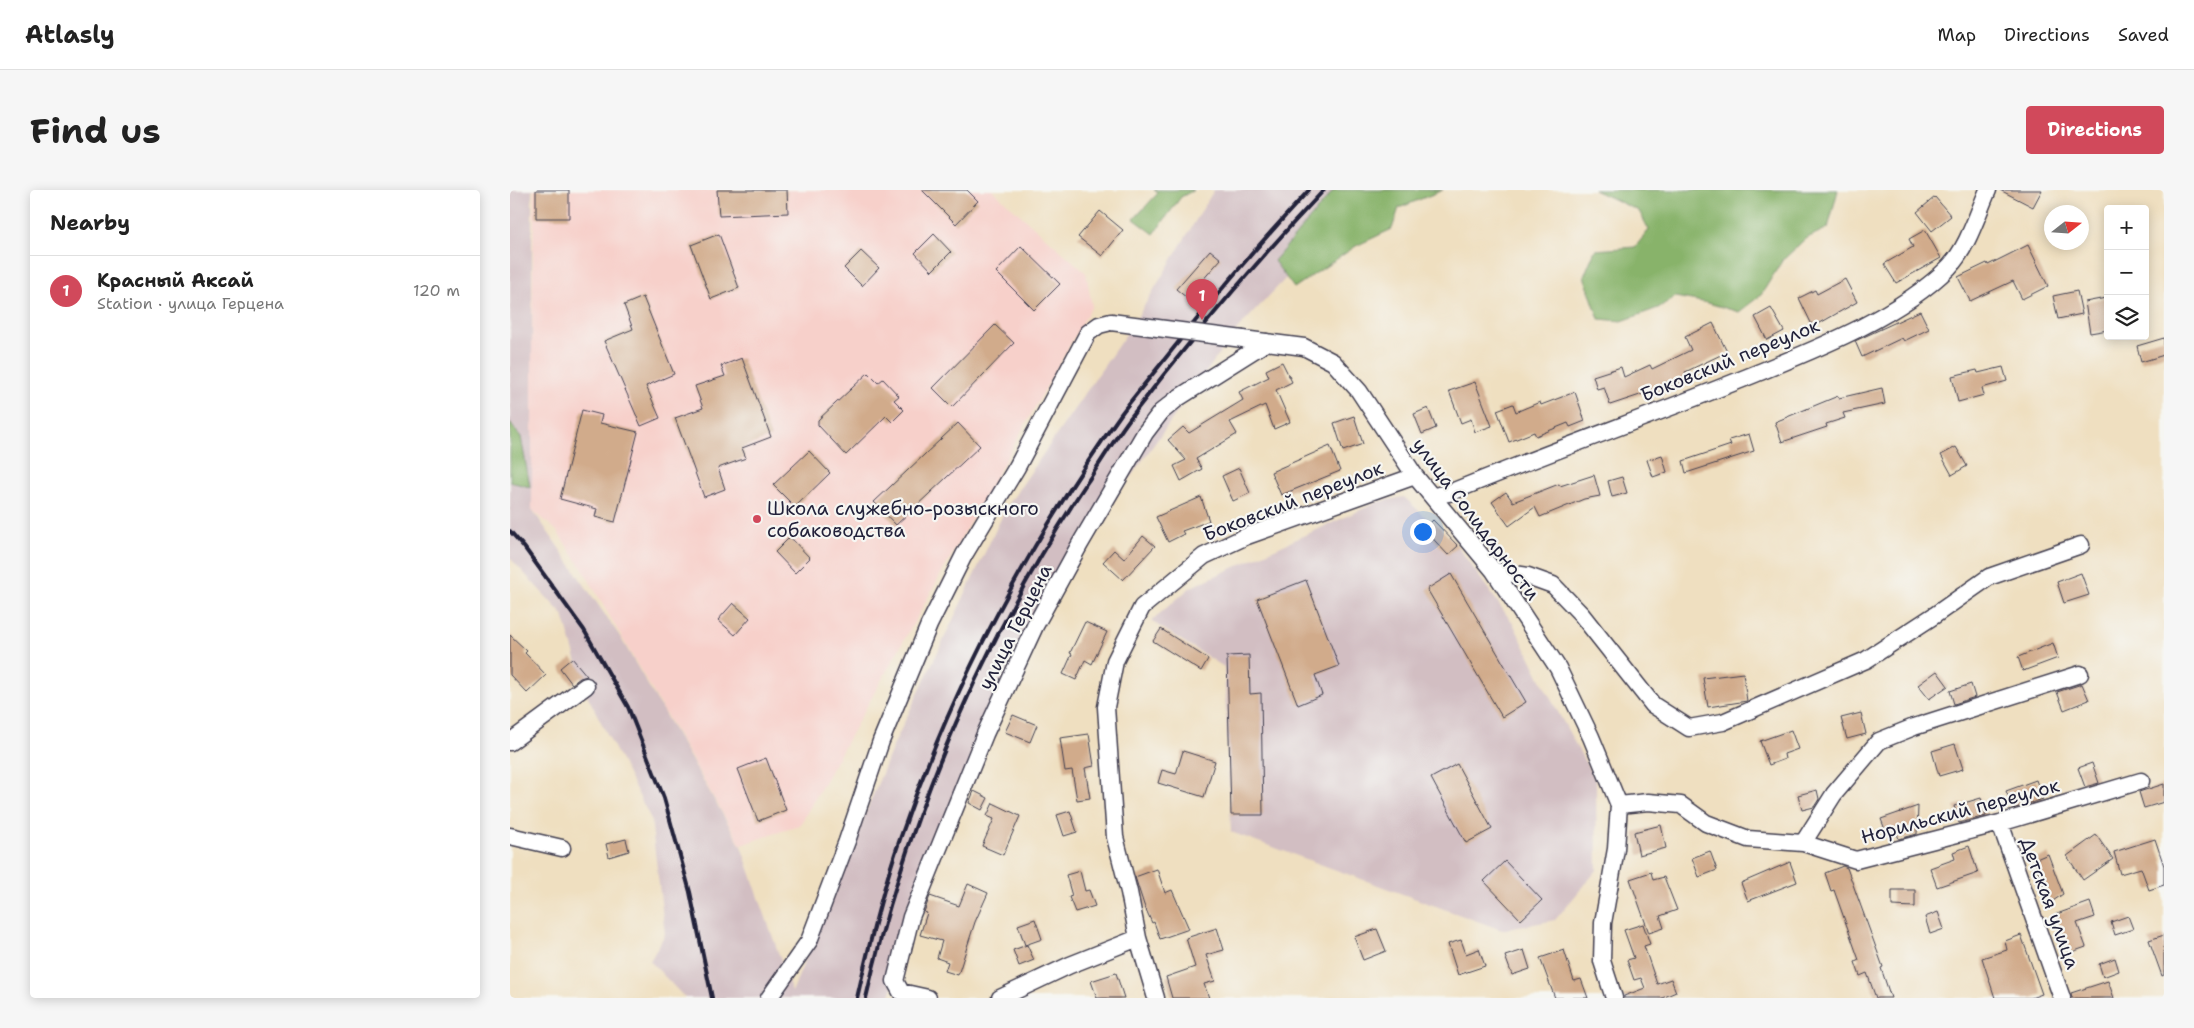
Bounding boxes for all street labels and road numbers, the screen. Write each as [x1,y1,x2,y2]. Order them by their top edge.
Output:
street label: Боковский переулок [1637,313,1823,407]
street label: улица Солидарности [1407,433,1545,605]
street label: Боковский переулок [1199,455,1387,547]
street label: улица Герцена [973,560,1058,694]
street label: Норильский переулок [1858,772,2062,850]
street label: Детская улица [2015,834,2085,972]

